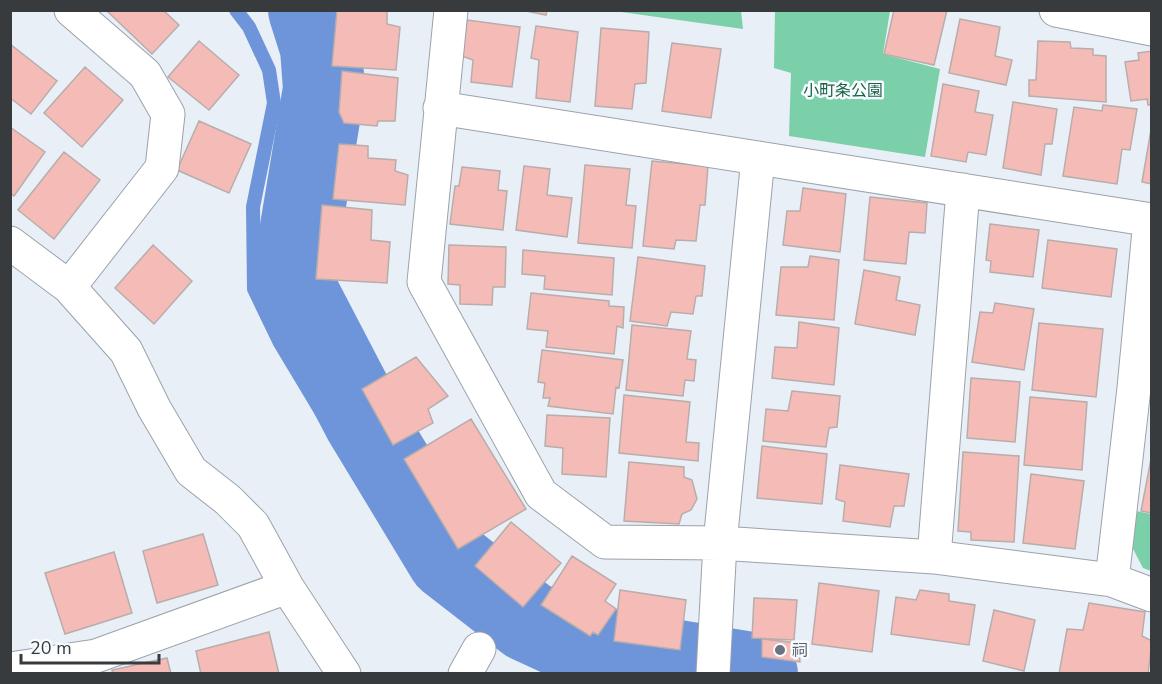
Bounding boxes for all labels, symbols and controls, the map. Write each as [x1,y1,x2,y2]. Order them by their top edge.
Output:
park label: 小町条公園 [803,80,883,102]
scale bar [21,627,159,665]
text: 20 m [30,636,72,660]
place label: 祠 [792,640,808,662]
marker: 祠 [773,643,787,657]

